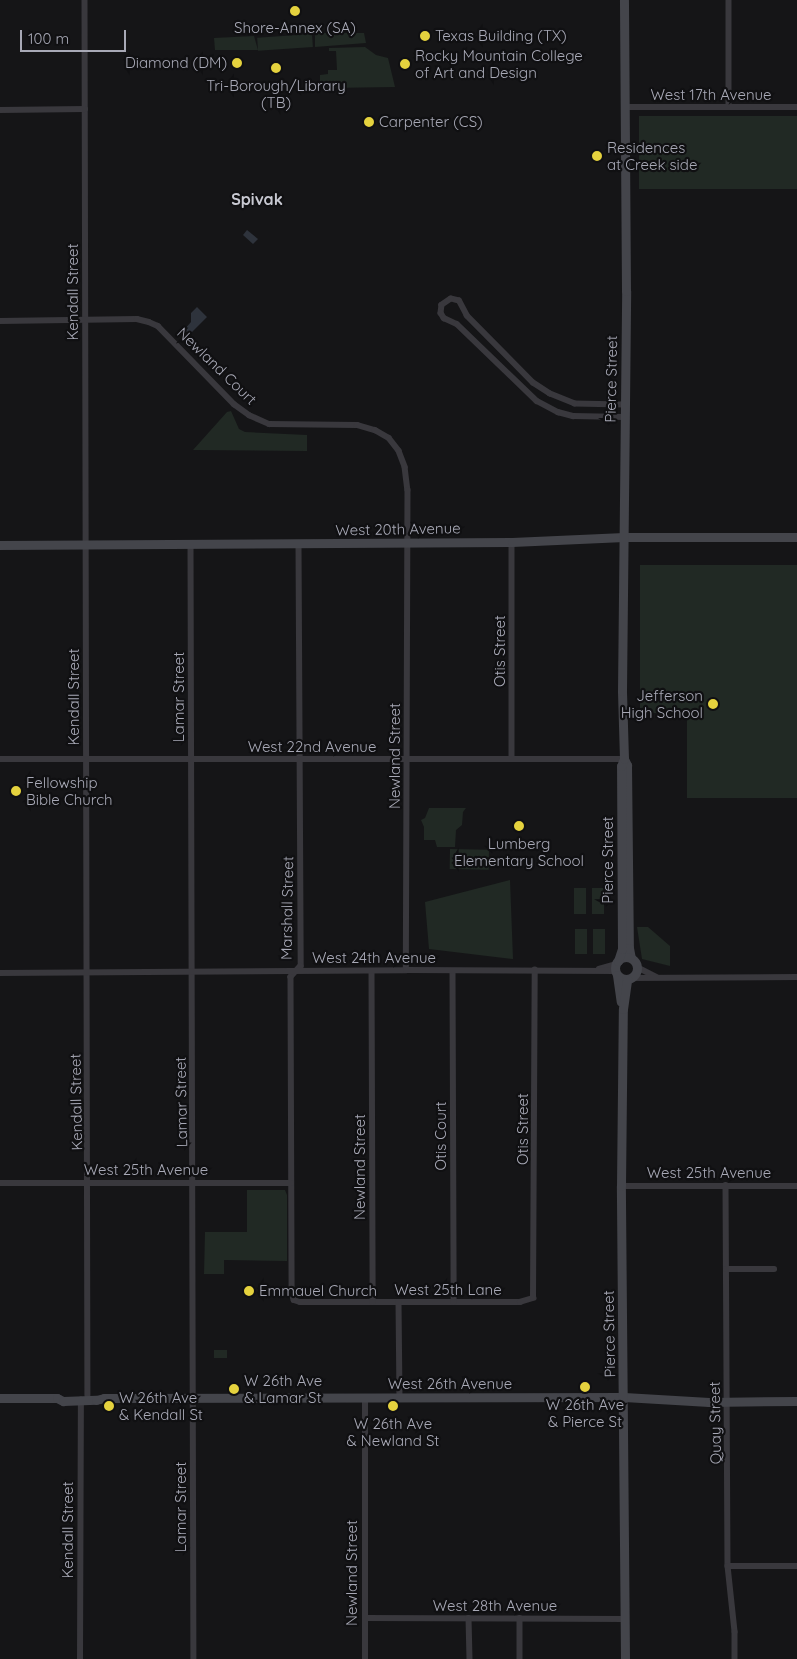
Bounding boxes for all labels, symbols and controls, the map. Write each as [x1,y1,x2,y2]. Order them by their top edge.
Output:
marker: Shore-Annex (SA) [289,5,301,17]
place label: Shore-Annex (SA) [234,19,356,37]
scale bar [22,20,129,52]
place label: Texas Building (TX) [435,27,567,45]
text: 100 m [28,29,69,48]
marker: Texas Building (TX) [419,30,431,42]
place label: Rocky Mountain College of Art and Design [415,46,583,81]
place label: Diamond (DM) [125,54,227,72]
marker: Diamond (DM) [231,57,243,69]
marker: Rocky Mountain College of Art and Design [399,58,411,70]
marker: Tri-Borough/Library (TB) [270,62,282,74]
place label: Tri-Borough/Library (TB) [206,76,346,111]
street label: West 17th Avenue [650,86,772,104]
place label: Carpenter (CS) [379,113,483,131]
marker: Carpenter (CS) [363,116,375,128]
place label: Residences at Creek side [607,138,697,173]
marker: Residences at Creek side [591,150,603,162]
district label: Spivak [231,189,283,209]
street label: Kendall Street [64,243,82,341]
street label: Newland Court [174,324,260,408]
street label: Pierce Street [601,335,621,423]
street label: West 20th Avenue [335,519,461,539]
street label: Otis Street [491,615,509,687]
street label: Kendall Street [65,648,83,746]
street label: Lamar Street [170,652,188,742]
place label: Jefferson High School [621,686,703,721]
marker: Jefferson High School [707,698,719,710]
street label: Newland Street [386,703,404,809]
street label: West 22nd Avenue [248,738,376,756]
place label: Fellowship Bible Church [26,773,113,808]
marker: Fellowship Bible Church [10,785,22,797]
street label: Pierce Street [599,816,617,904]
marker: Lumberg Elementary School [513,820,525,832]
place label: Lumberg Elementary School [454,834,584,869]
street label: Marshall Street [277,856,297,960]
street label: West 24th Avenue [312,949,436,967]
street label: Kendall Street [66,1053,86,1151]
street label: Lamar Street [171,1056,191,1148]
street label: Otis Street [514,1093,532,1165]
street label: Otis Court [432,1101,450,1171]
street label: Newland Street [351,1114,369,1220]
street label: West 25th Avenue [84,1161,208,1179]
street label: West 25th Avenue [647,1164,771,1182]
street label: West 25th Lane [394,1281,502,1299]
place label: Emmauel Church [259,1282,377,1300]
marker: Emmauel Church [243,1285,255,1297]
street label: Pierce Street [599,1290,619,1378]
place label: W 26th Ave & Lamar St [244,1371,322,1406]
street label: West 26th Avenue [388,1375,512,1393]
marker: W 26th Ave & Pierce St [579,1381,591,1393]
street label: Quay Street [705,1381,725,1465]
marker: W 26th Ave & Lamar St [228,1383,240,1395]
place label: W 26th Ave & Kendall St [119,1388,203,1423]
place label: W 26th Ave & Pierce St [546,1395,624,1430]
marker: W 26th Ave & Kendall St [103,1400,115,1412]
marker: W 26th Ave & Newland St [387,1400,399,1412]
place label: W 26th Ave & Newland St [347,1414,439,1449]
street label: Lamar Street [172,1462,190,1552]
street label: Kendall Street [59,1481,77,1579]
street label: Newland Street [343,1520,361,1626]
street label: West 28th Avenue [433,1597,557,1615]

